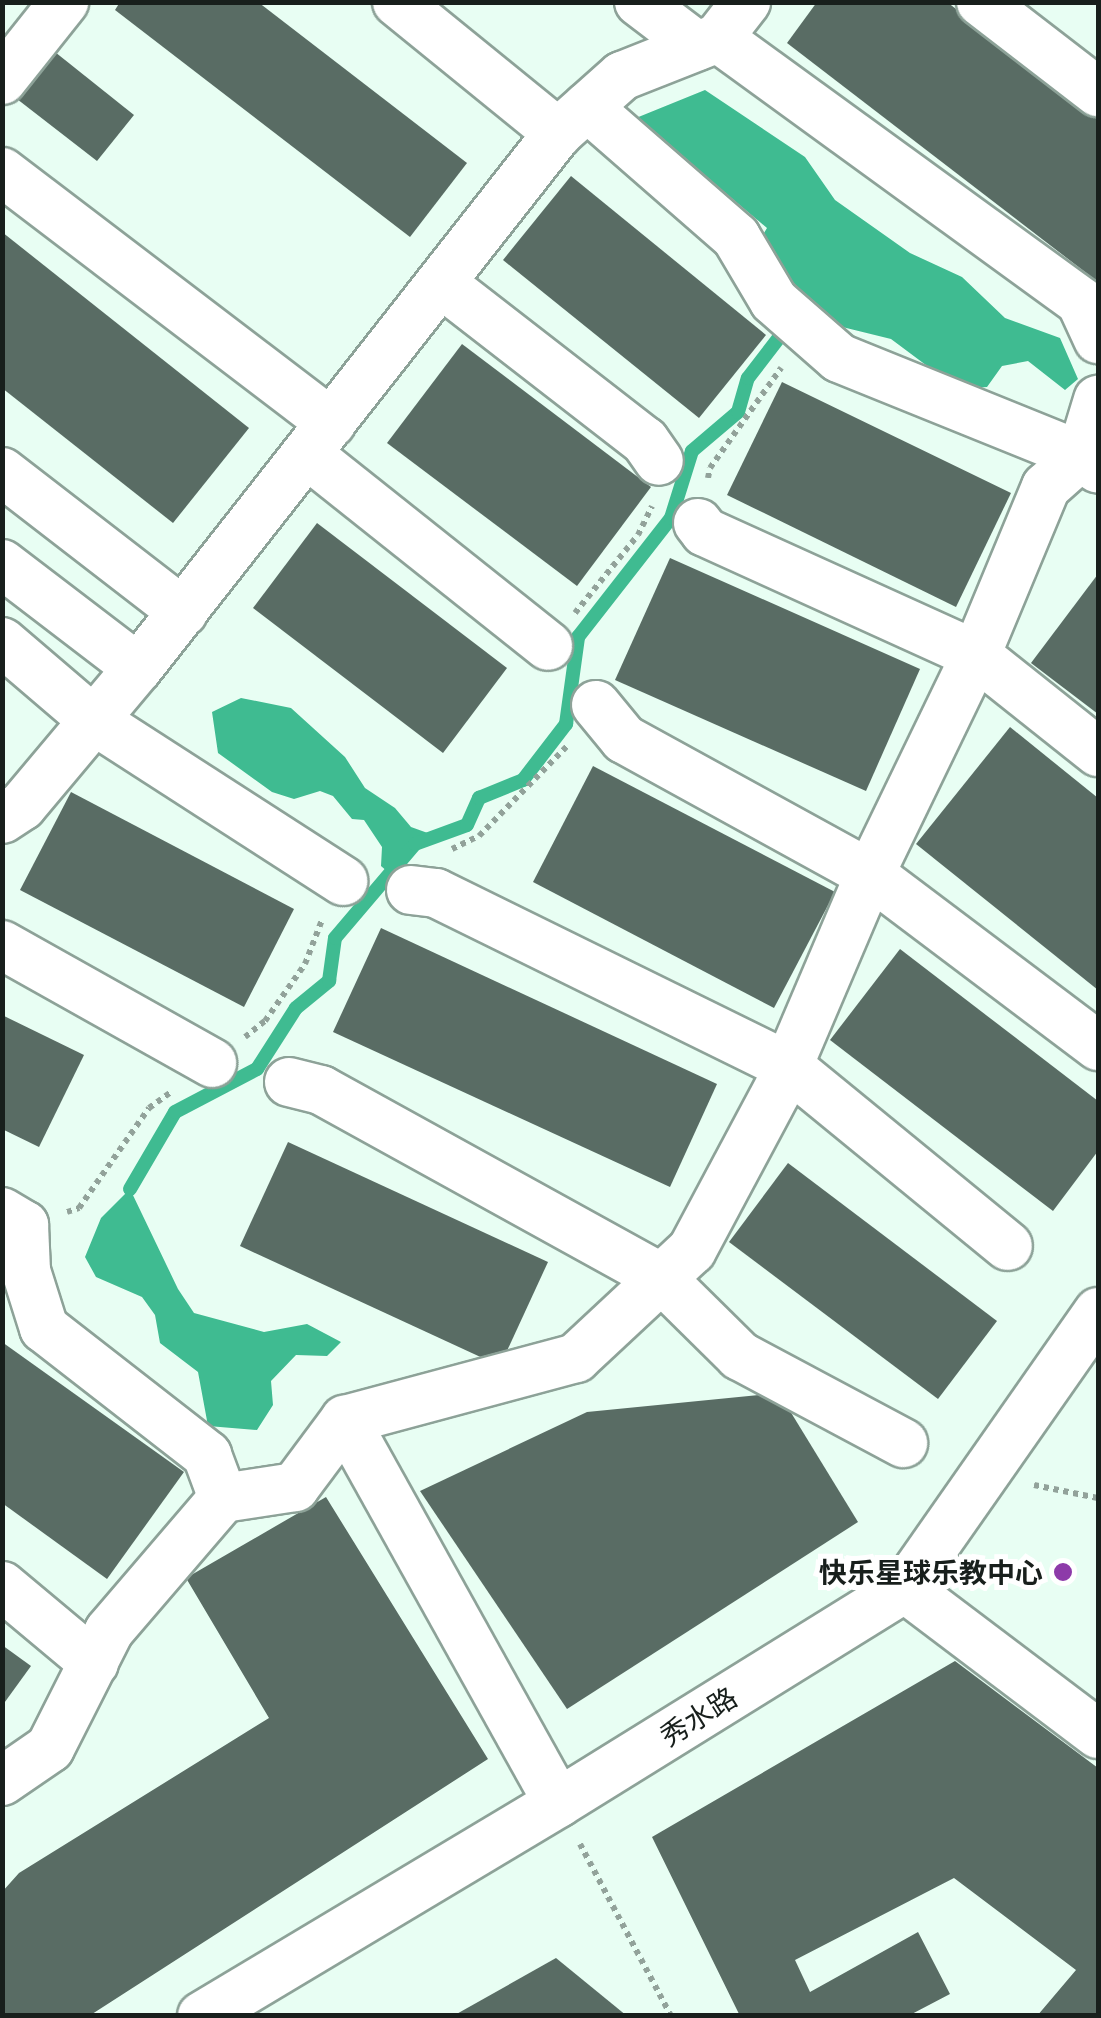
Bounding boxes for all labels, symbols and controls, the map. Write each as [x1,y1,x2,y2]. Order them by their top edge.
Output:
place label: 快乐星球乐教中心 [819,1555,1043,1589]
marker: 快乐星球乐教中心 [1052,1561,1074,1583]
street label: 秀水路 [653,1679,743,1753]

